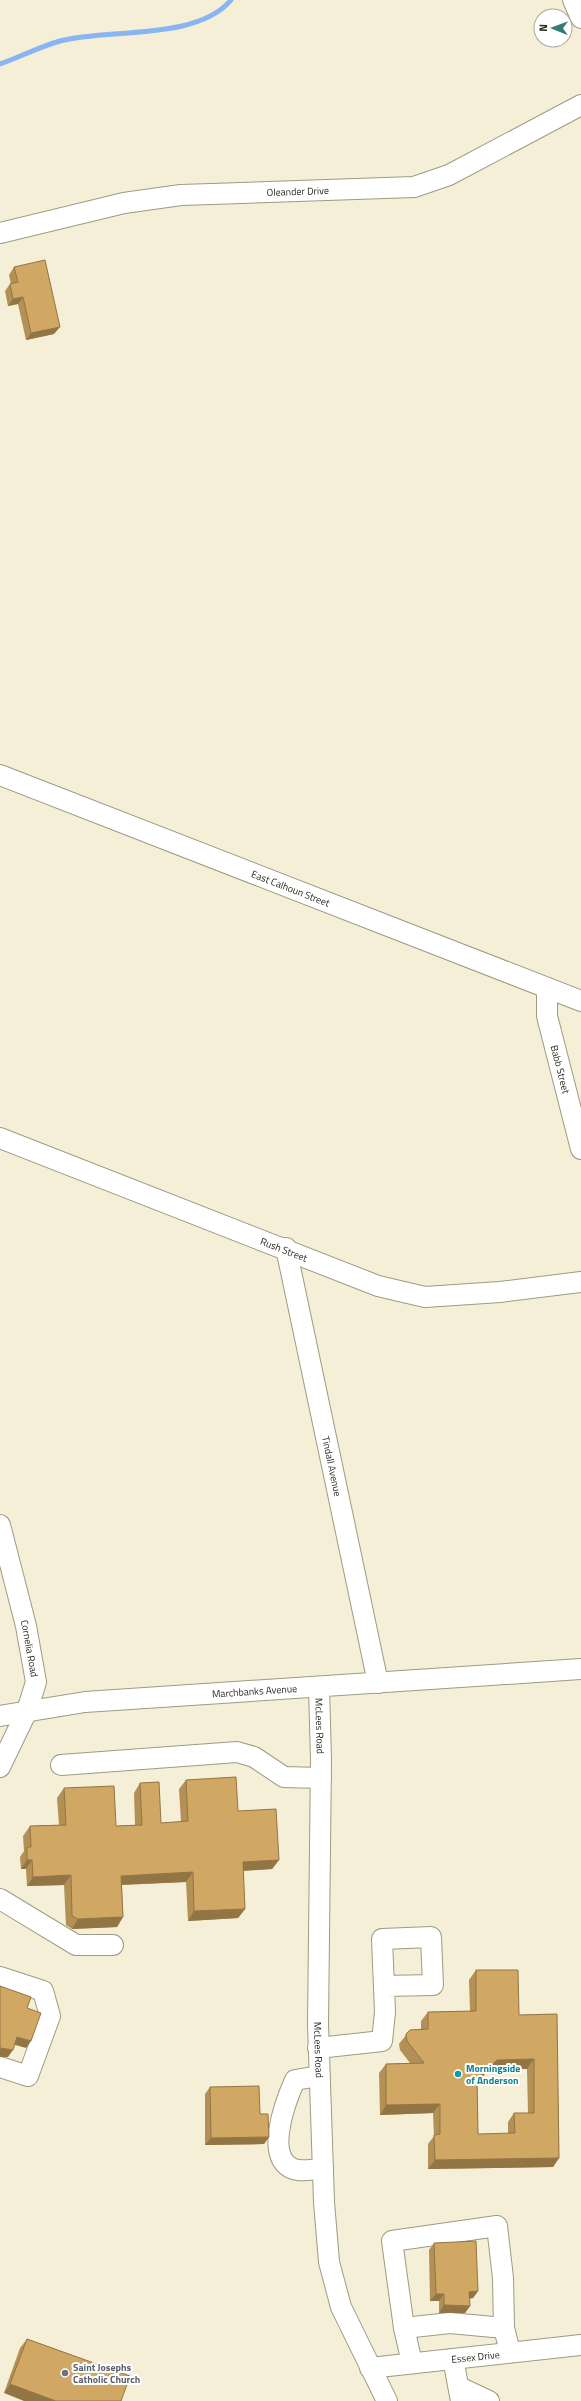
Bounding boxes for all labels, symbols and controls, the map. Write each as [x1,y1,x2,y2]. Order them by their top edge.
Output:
north arrow [533,8,573,48]
text: N [535,24,551,32]
street label: Oleander Drive [266,183,329,200]
street label: East Calhoun Street [249,867,332,911]
street label: Babb Street [547,1043,574,1096]
street label: Rush Street [258,1234,310,1266]
street label: Tindall Avenue [318,1435,345,1498]
street label: Cornelia Road [17,1618,42,1678]
street label: Marchbanks Avenue [212,1681,298,1702]
street label: McLees Road [311,1698,328,1754]
street label: McLees Road [310,2022,327,2078]
place label: Morningside of Anderson [466,2061,520,2088]
marker: Morningside of Anderson [453,2069,463,2079]
street label: Essex Drive [451,2347,500,2367]
place label: Saint Josephs Catholic Church [73,2360,140,2387]
marker: Saint Josephs Catholic Church [60,2368,70,2378]

